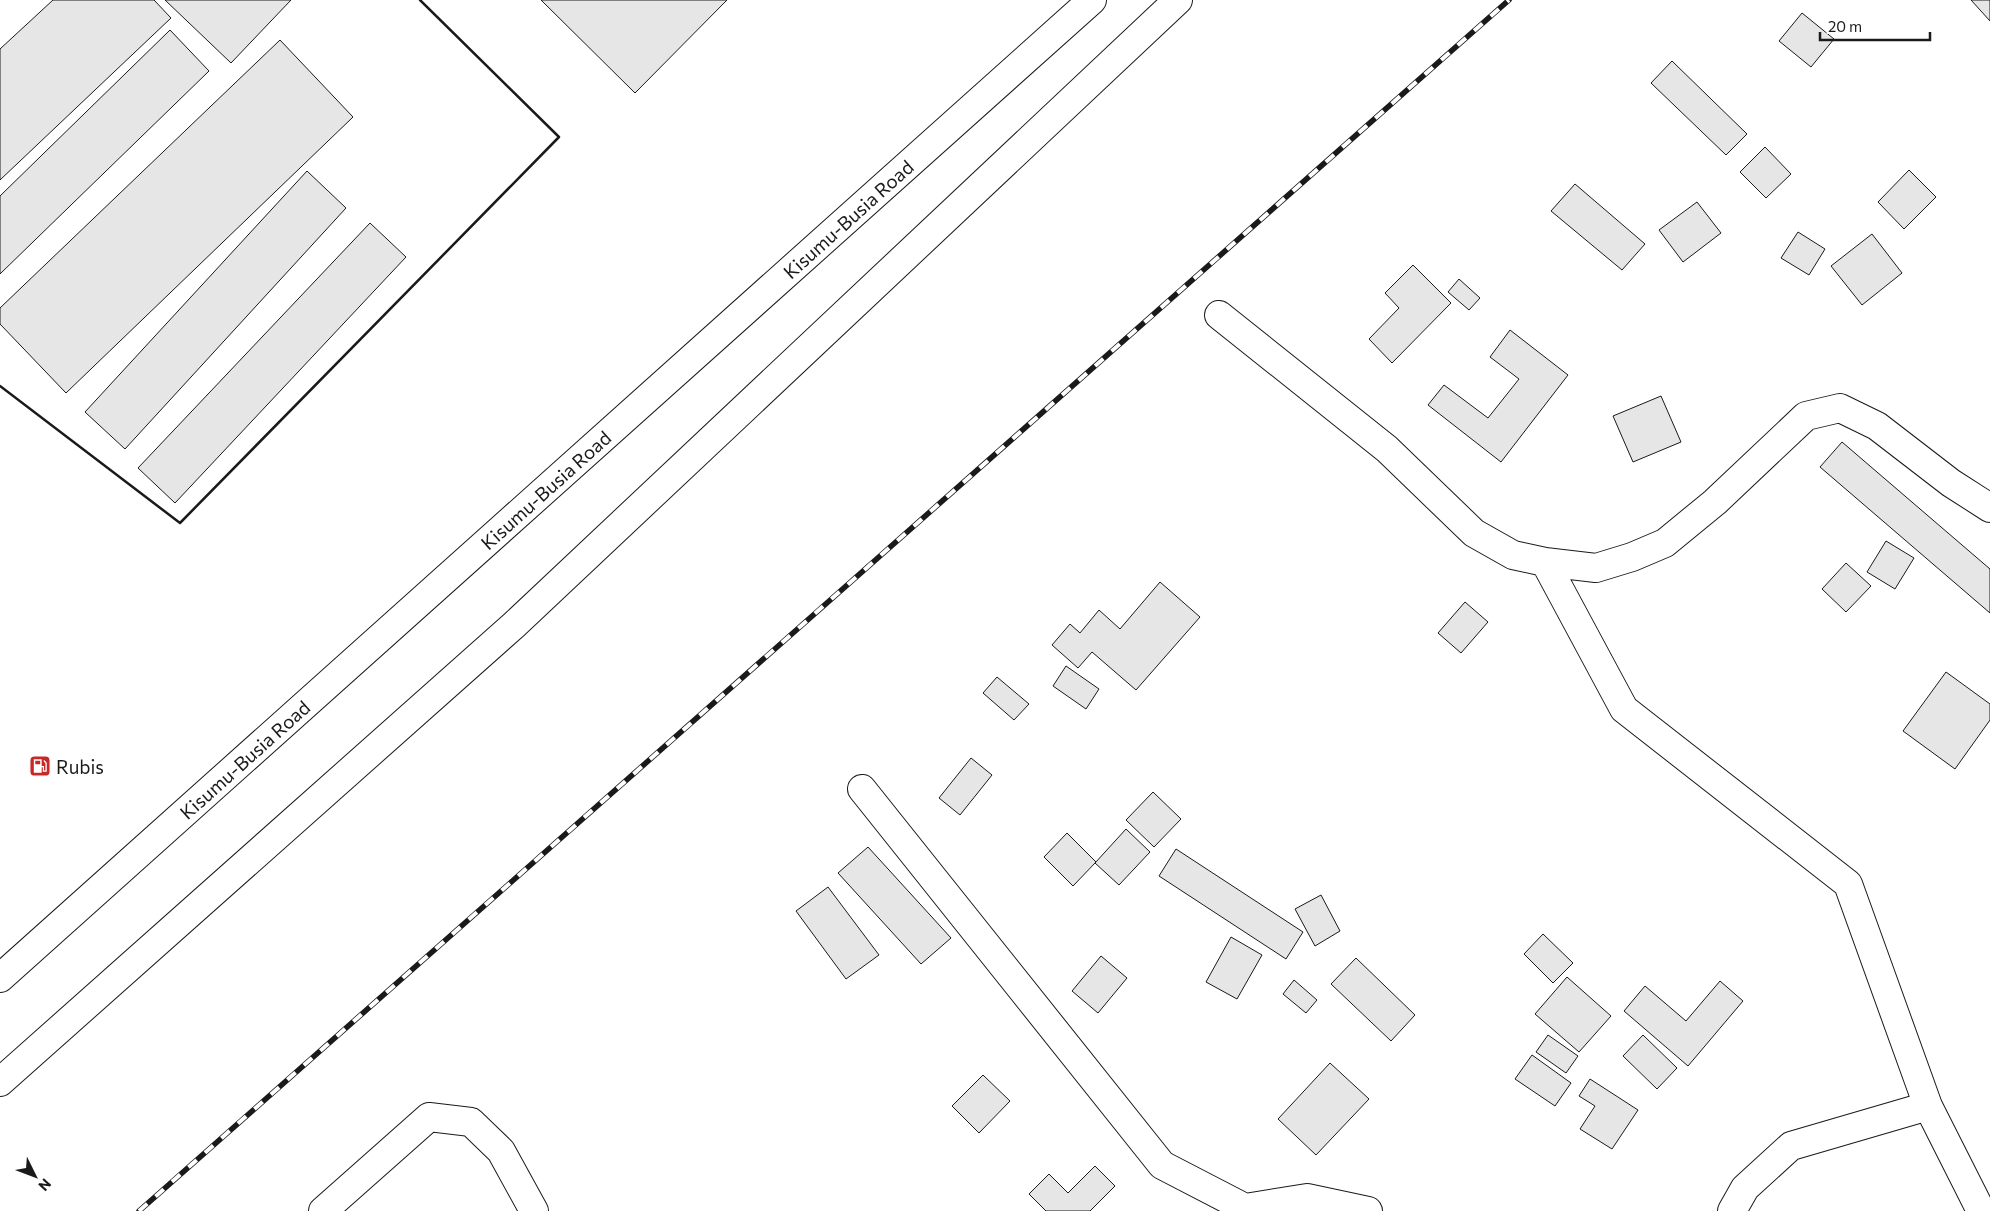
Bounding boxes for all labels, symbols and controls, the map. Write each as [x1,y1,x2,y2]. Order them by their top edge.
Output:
scale bar [1820,10,1930,42]
text: 20 m [1828,17,1862,35]
street label: Kisumu-Busia Road [778,155,917,283]
street label: Kisumu-Busia Road [476,426,615,554]
street label: Kisumu-Busia Road [175,695,314,823]
fuel station icon: Rubis [28,754,52,778]
place label: Rubis [56,755,104,778]
north arrow [10,1151,60,1201]
text: N [35,1175,55,1195]

